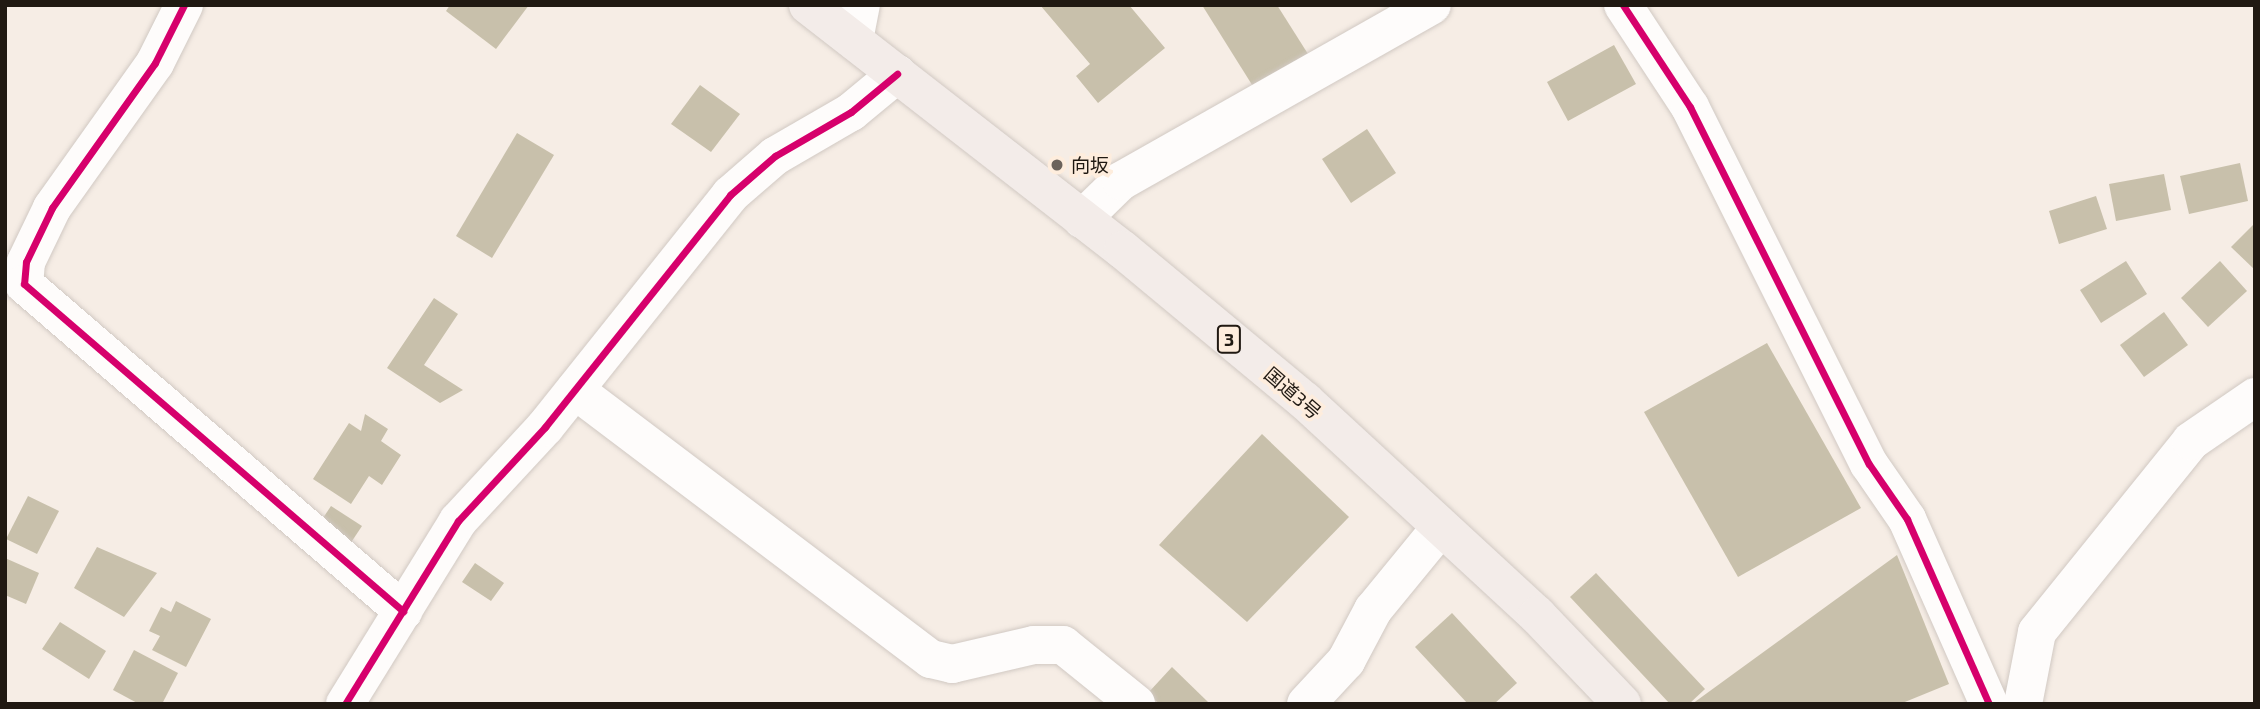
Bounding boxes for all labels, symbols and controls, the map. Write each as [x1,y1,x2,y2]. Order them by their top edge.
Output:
place label: 向坂 [1071,154,1109,176]
marker: 向坂 [1049,157,1065,173]
road number: 3 [1217,324,1241,354]
street label: 国道3号 [1260,362,1326,424]

